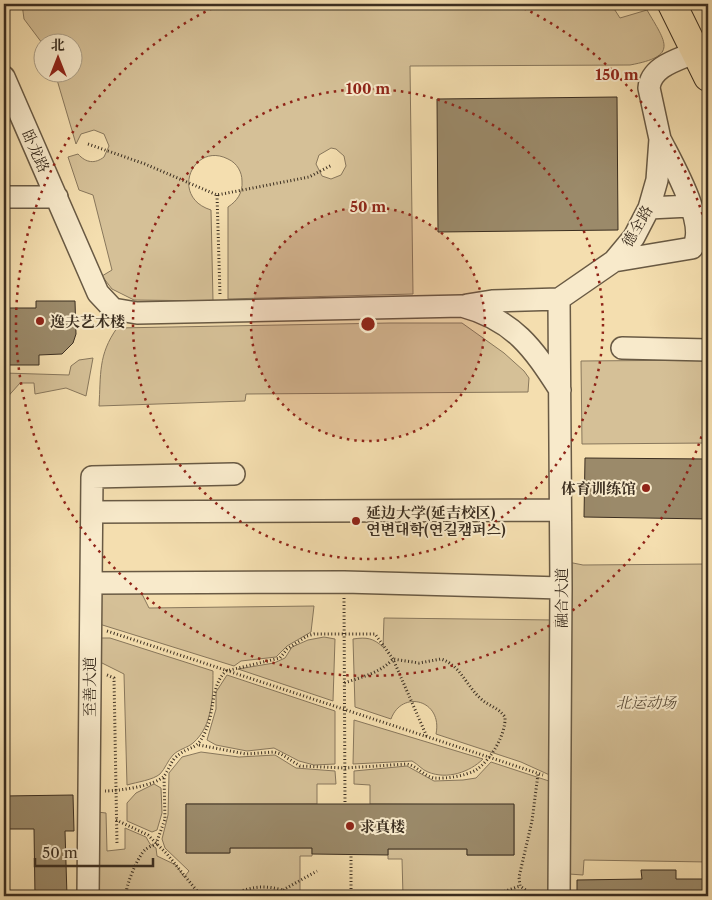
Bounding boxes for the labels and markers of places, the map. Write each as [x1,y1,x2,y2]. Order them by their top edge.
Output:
place label: 逸夫艺术楼 [50,312,125,331]
marker: 逸夫艺术楼 [34,315,46,327]
centre of rings [359,315,377,333]
place label: 体育训练馆 [561,479,636,498]
marker: 体育训练馆 [640,482,652,494]
place label: 延边大学(延吉校区) 연변대학(연길캠퍼스) [366,503,506,539]
marker: 延边大学(延吉校区) 연변대학(연길캠퍼스) [350,515,362,527]
place label: 求真楼 [360,817,405,836]
marker: 求真楼 [344,820,356,832]

